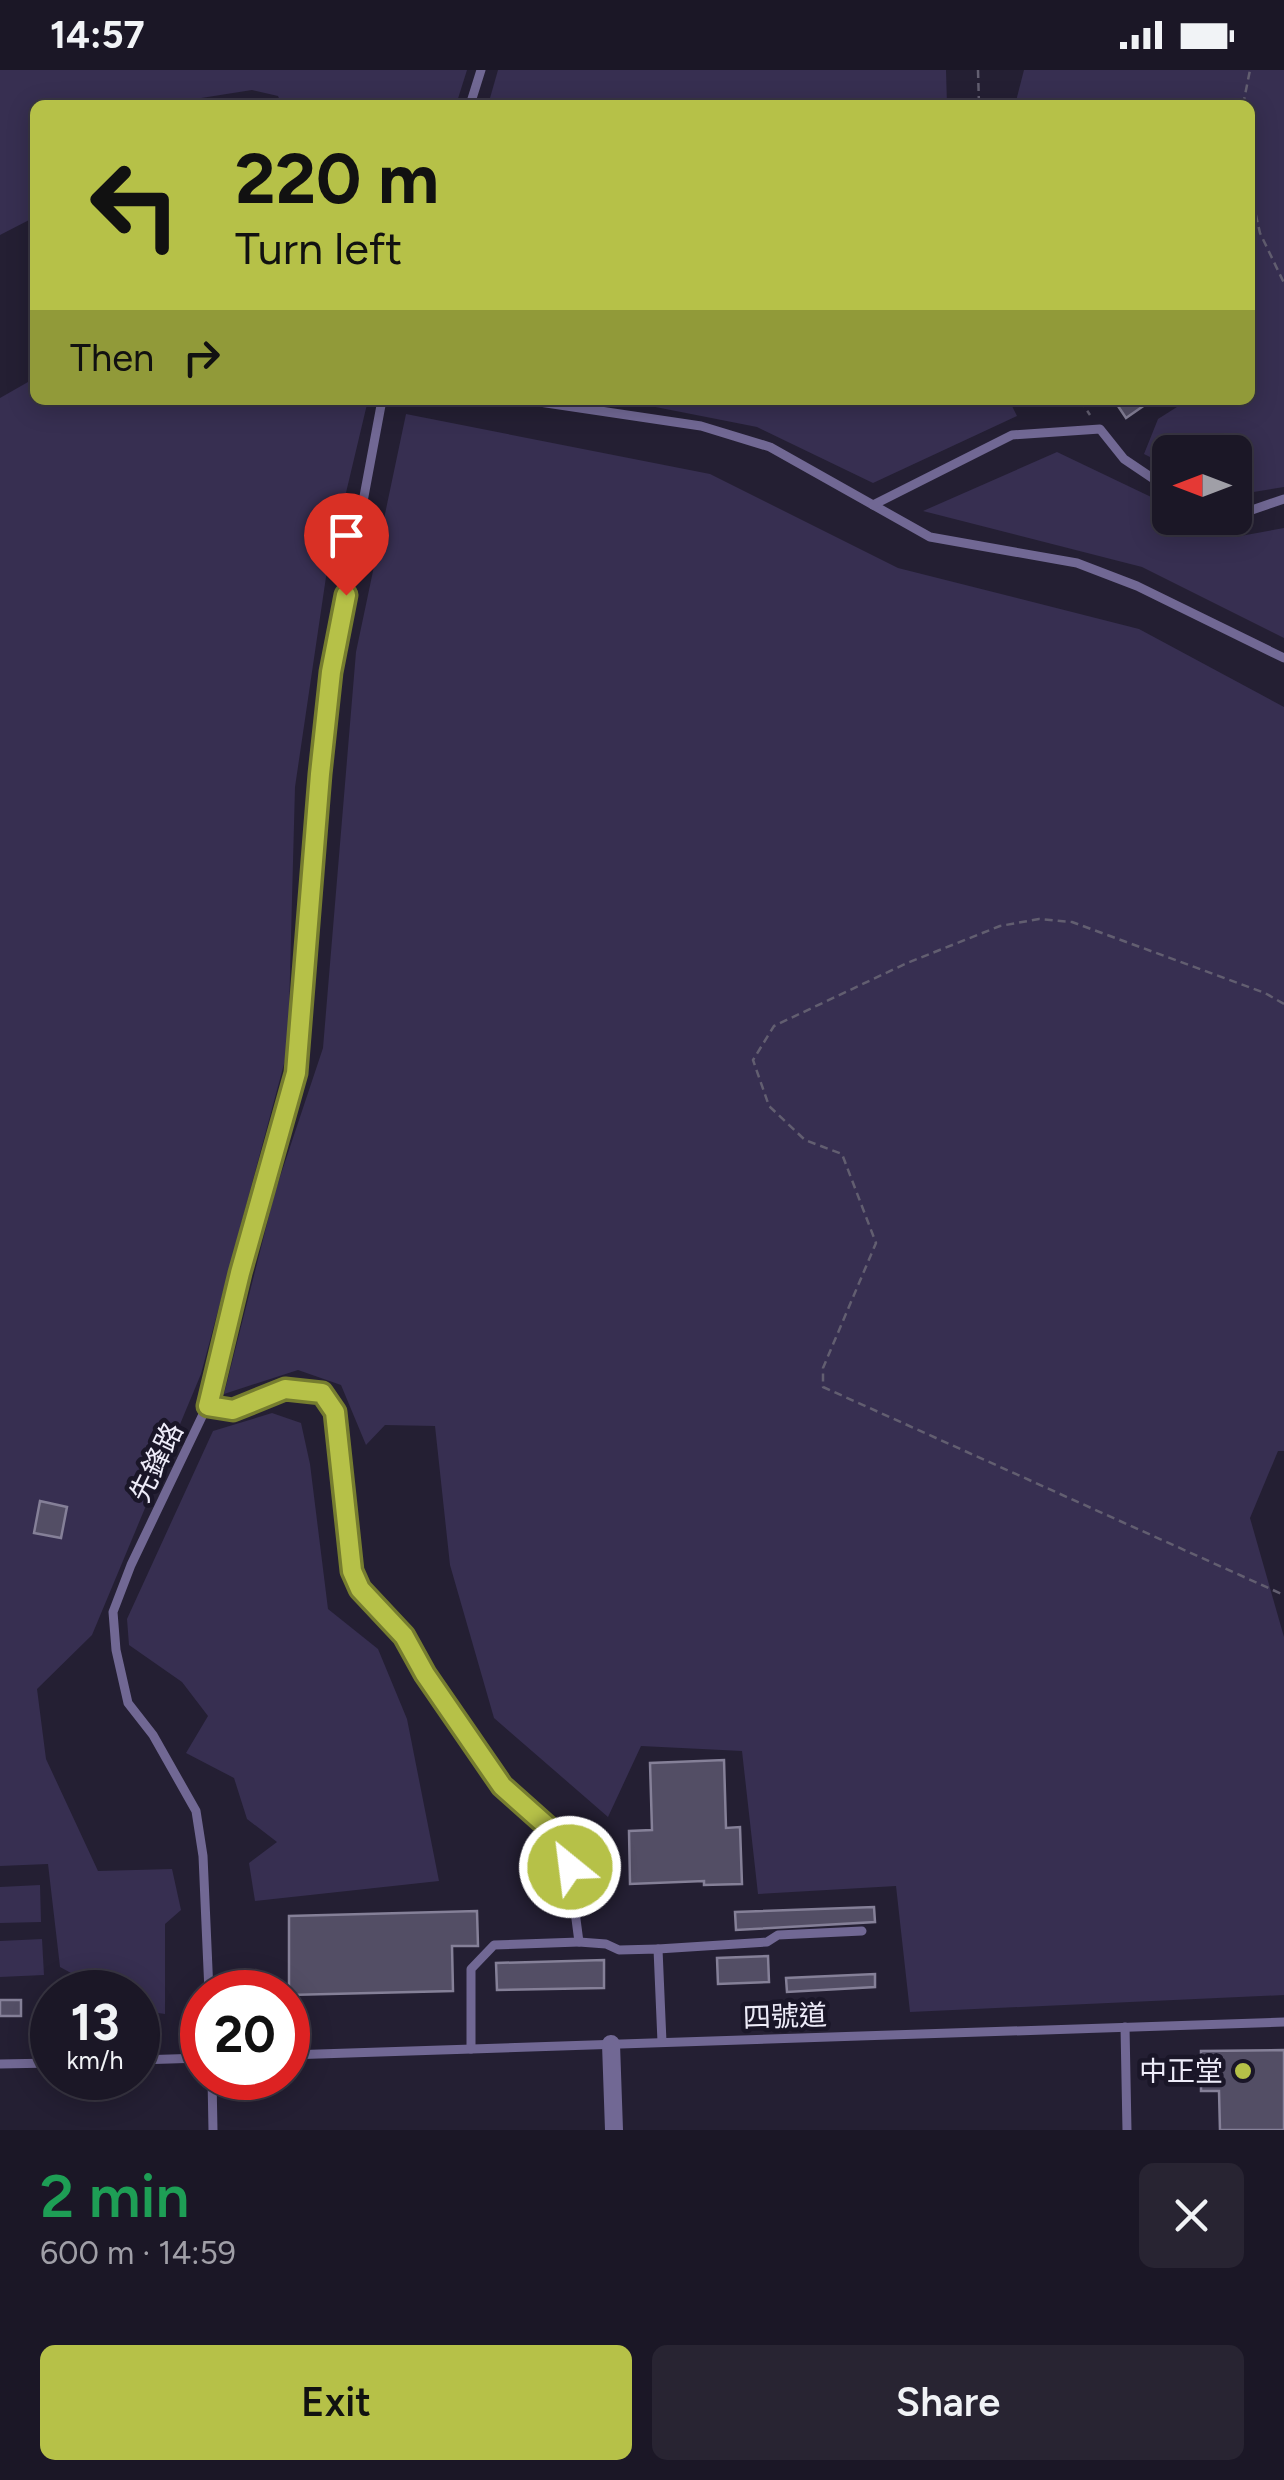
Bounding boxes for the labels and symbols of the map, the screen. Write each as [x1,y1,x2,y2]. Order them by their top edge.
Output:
north arrow [1152,435,1252,535]
pin [304,493,389,596]
street label: 先鋒路 [122,1417,190,1507]
position arrow [518,1815,622,1919]
speed limit sign: 20 [180,1970,310,2100]
street label: 四號道 [742,1998,828,2034]
place label: 中正堂 [1139,2054,1223,2088]
marker: 中正堂 [1232,2060,1254,2082]

